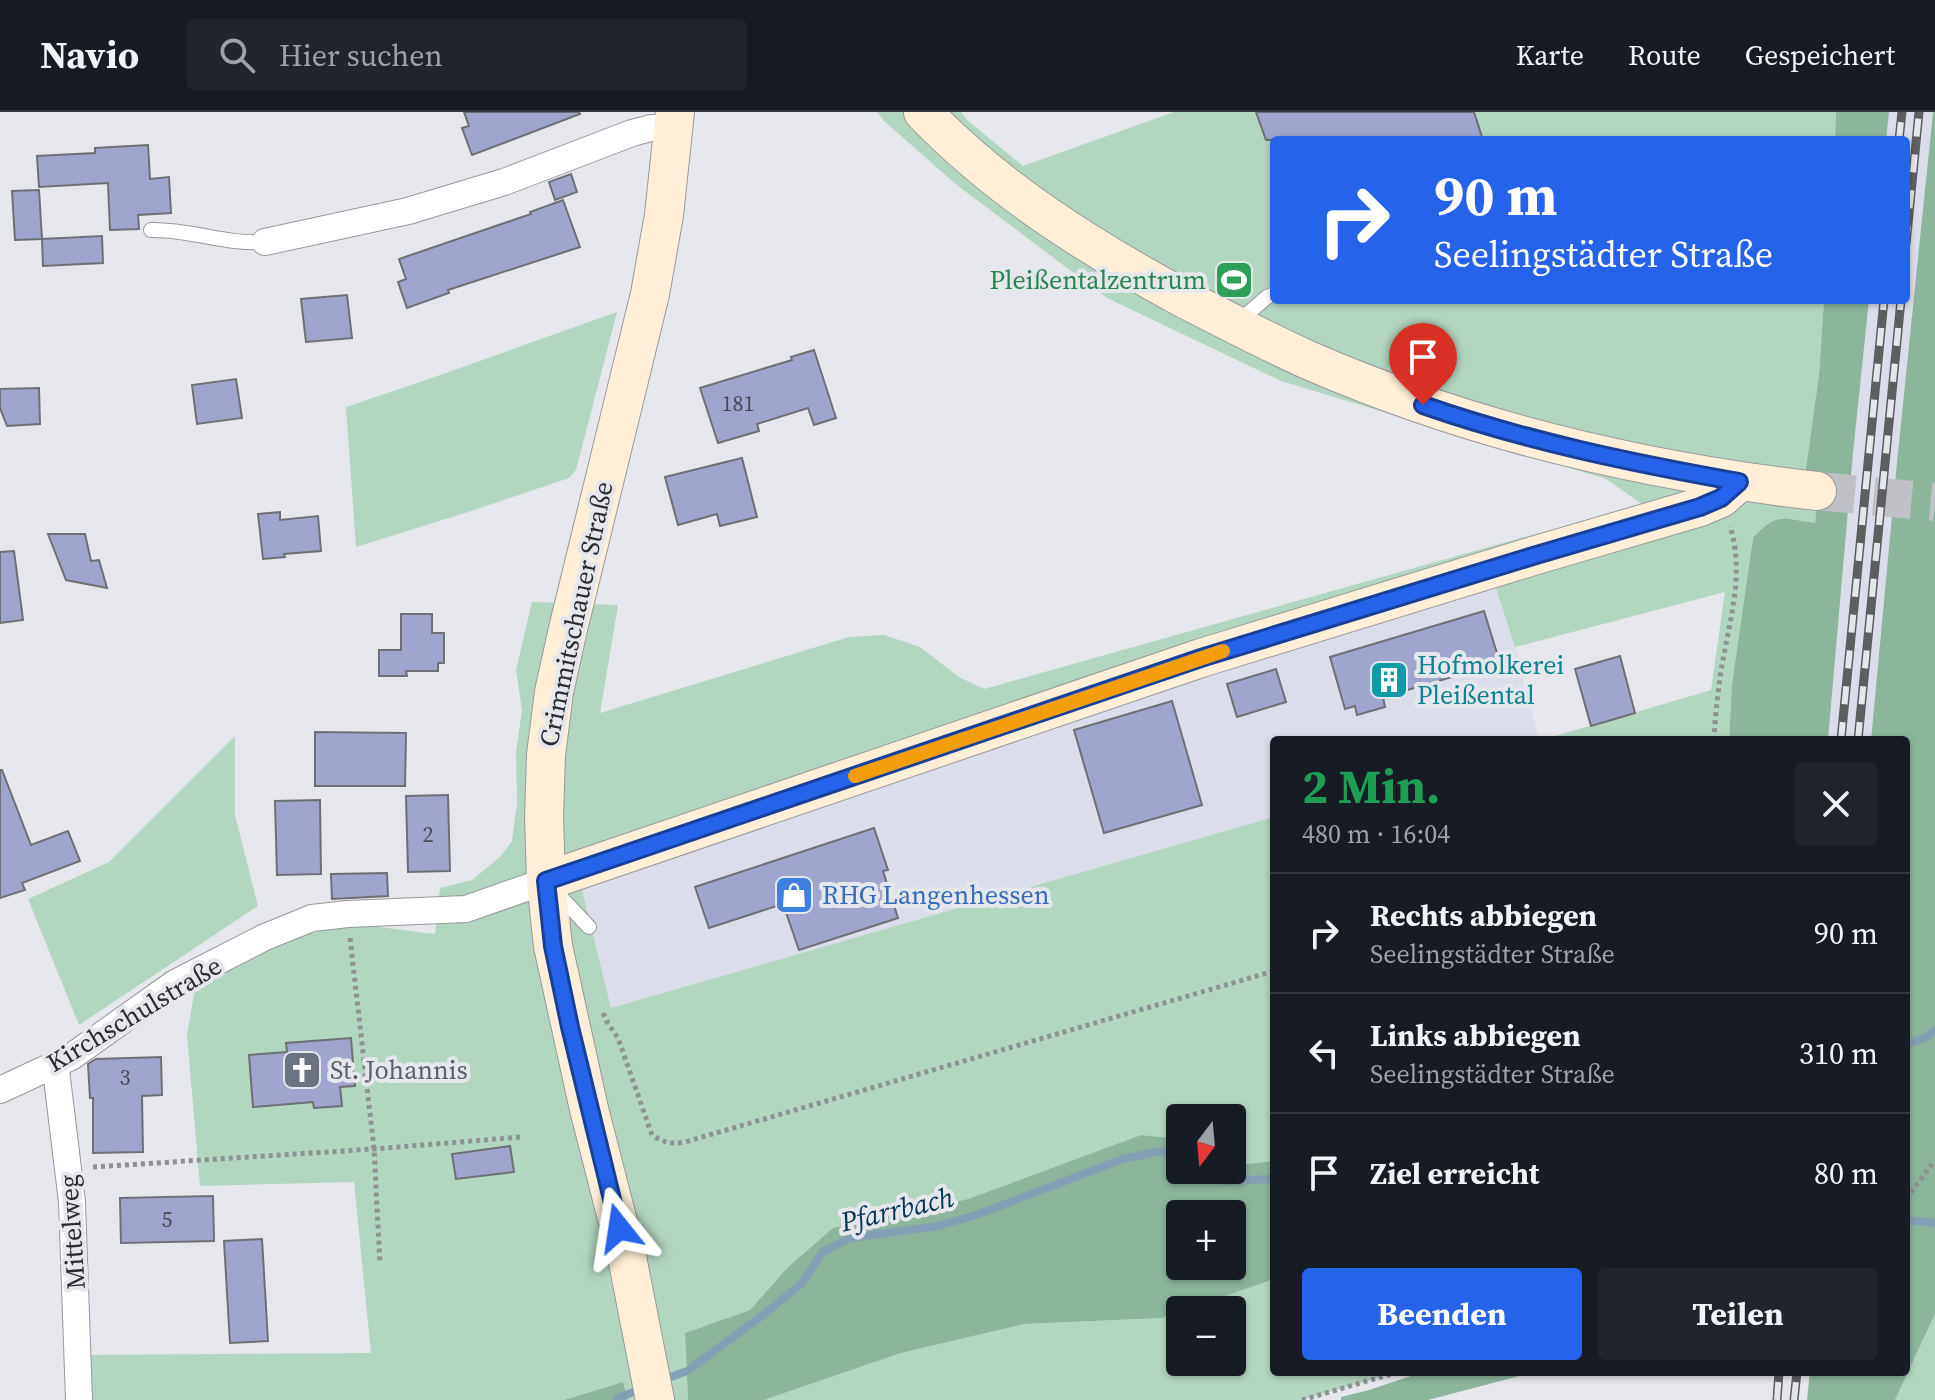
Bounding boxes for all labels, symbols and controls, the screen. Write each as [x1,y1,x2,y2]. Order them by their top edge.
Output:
search box [187,19,747,91]
text: Navio [40,29,139,81]
icon: search [215,33,259,77]
text: Hier suchen [279,35,443,76]
text: Karte [1516,36,1584,74]
text: Route [1628,36,1701,74]
text: Gespeichert [1745,36,1895,74]
text: 90 m [1434,157,1557,234]
icon: right [1302,168,1406,272]
text: Seelingstädter Straße [1434,230,1773,279]
sports icon: Pleißentalzentrum [1213,259,1255,301]
place label: Pleißentalzentrum [989,262,1206,298]
pin [1389,323,1457,405]
icon: arrive [1401,335,1445,379]
house number: 181 [721,388,755,418]
street label: Crimmitschauer Straße [530,478,622,750]
place label: Hofmolkerei Pleißental [1417,647,1564,713]
building icon: Hofmolkerei Pleißental [1368,659,1410,701]
text: 2 Min. [1302,753,1440,819]
button: close [1794,762,1878,846]
text: 480 m · 16:04 [1302,816,1450,852]
house number: 2 [422,819,434,849]
shop icon: RHG Langenhessen [773,874,815,916]
place label: RHG Langenhessen [822,877,1050,913]
text: Rechts abbiegen [1370,895,1597,936]
icon: right [1302,911,1346,955]
text: 90 m [1814,913,1878,954]
text: Seelingstädter Straße [1370,936,1615,972]
street label: Kirchschulstraße [40,948,228,1080]
text: Links abbiegen [1370,1015,1581,1056]
icon: left [1302,1031,1346,1075]
text: 310 m [1799,1033,1878,1074]
church icon: St. Johannis [281,1049,323,1091]
place label: St. Johannis [330,1052,468,1088]
text: Seelingstädter Straße [1370,1056,1615,1092]
house number: 3 [119,1062,131,1092]
north arrow [1166,1104,1246,1184]
map controls [1166,1104,1246,1376]
icon: arrive [1302,1151,1346,1195]
text: Ziel erreicht [1370,1153,1539,1194]
text: 80 m [1814,1153,1878,1194]
street label: Mittelweg [50,1173,94,1291]
water label: Pfarrbach [836,1178,957,1241]
position arrow [577,1186,661,1270]
button: + [1166,1200,1246,1280]
house number: 5 [161,1204,173,1234]
button: Beenden [1302,1268,1582,1360]
button: Teilen [1598,1268,1878,1360]
button: − [1166,1296,1246,1376]

